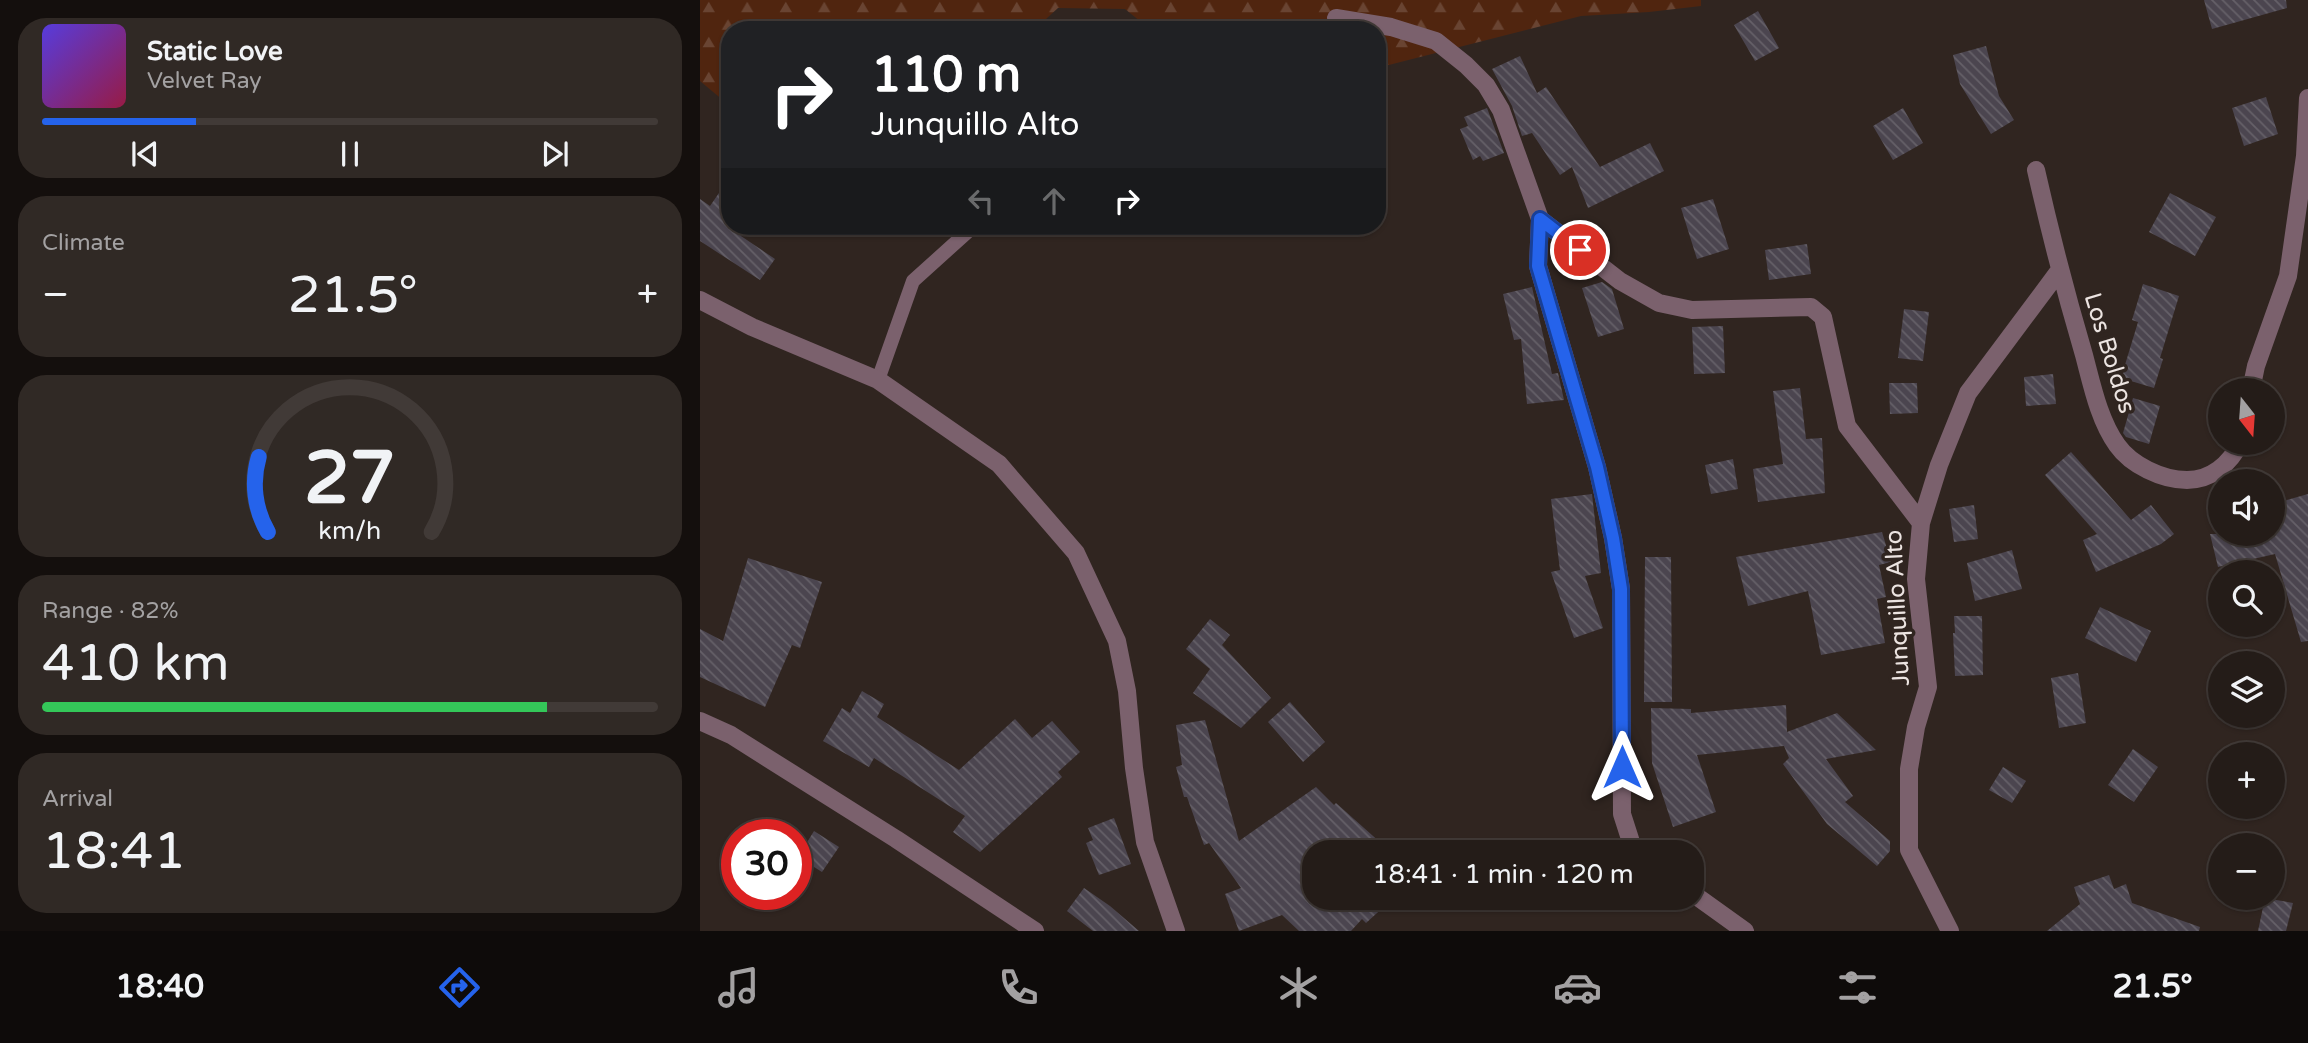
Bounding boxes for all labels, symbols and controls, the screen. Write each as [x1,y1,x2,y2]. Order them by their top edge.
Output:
text: Static Love [147,36,283,67]
text: 110 m [871,46,1021,105]
icon: right [756,49,847,140]
text: Velvet Ray [147,67,262,95]
text: Junquillo Alto [871,106,1079,144]
icon: previous [126,135,164,173]
icon: pause [331,135,369,173]
icon: next [536,135,574,173]
icon: left [962,182,1000,220]
icon: ahead [1035,182,1073,220]
icon: right [1108,182,1146,220]
pin [1550,220,1610,280]
text: Climate [42,229,125,257]
icon: arrive [1561,231,1599,269]
text: 21.5° [288,264,418,327]
text: − [42,272,69,318]
text: + [637,272,658,318]
street label: Los Boldos [2077,289,2142,417]
north arrow [2208,378,2286,455]
map controls [2208,378,2285,910]
text: 27 [304,435,396,523]
button: sound [2208,469,2285,546]
text: km/h [319,515,381,545]
street label: Junquillo Alto [1879,529,1916,687]
button: search [2208,560,2285,637]
text: Range · 82% [42,597,178,625]
text: 410 km [42,632,230,695]
button: layers [2208,651,2285,728]
position arrow [1585,730,1659,804]
button: + [2208,742,2285,819]
text: Arrival [42,785,113,813]
speed limit sign: 30 [721,819,812,910]
text: 18:41 [42,820,186,883]
button: − [2208,833,2285,910]
text: 18:41 · 1 min · 120 m [1372,859,1634,890]
icon: directions [435,963,484,1012]
icon: music [714,963,763,1012]
icon: phone [994,963,1043,1012]
icon: climate [1274,963,1323,1012]
icon: car [1553,963,1602,1012]
icon: filters [1833,963,1882,1012]
text: 18:40 [115,968,204,1006]
text: 21.5° [2113,968,2193,1006]

